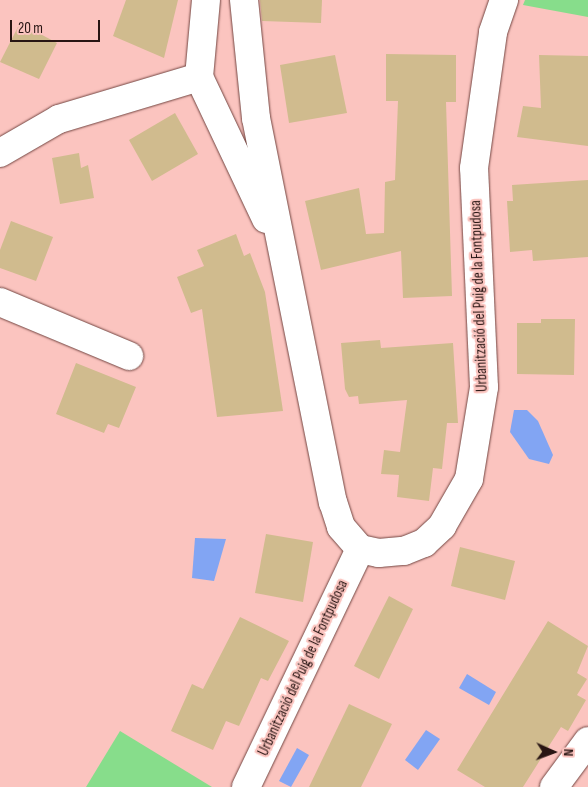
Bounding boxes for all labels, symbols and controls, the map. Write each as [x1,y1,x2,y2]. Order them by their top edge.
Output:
scale bar [12,10,102,42]
text: 20 m [18,19,43,38]
street label: Urbanització del Puig de la Fontpudosa [467,200,491,392]
street label: Urbanització del Puig de la Fontpudosa [254,577,352,759]
north arrow [528,727,578,777]
text: N [560,748,577,757]

